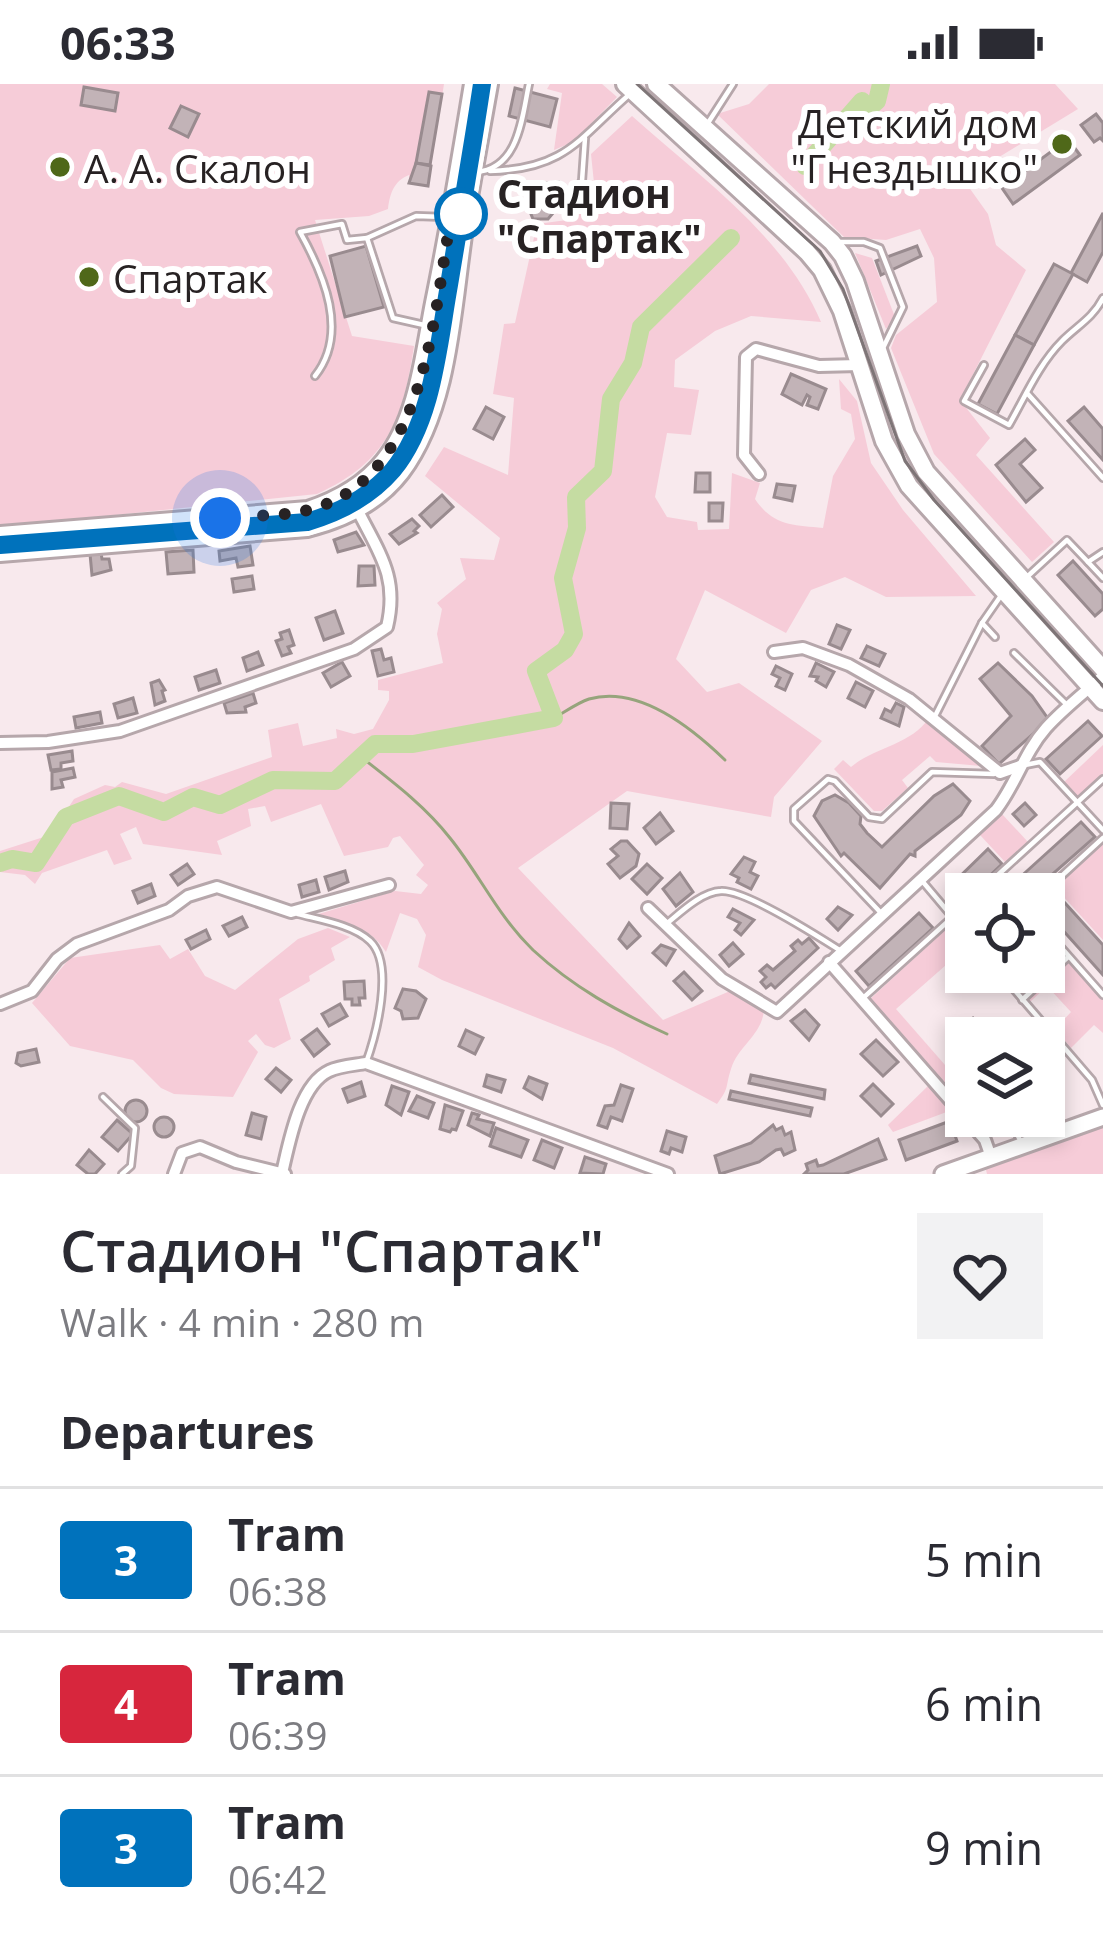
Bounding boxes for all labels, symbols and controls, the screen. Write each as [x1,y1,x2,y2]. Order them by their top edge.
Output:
text: 06:33 [60,12,176,73]
place label: Детский дом "Гнездышко" [791,96,1038,194]
marker: Детский дом "Гнездышко" [1049,131,1075,157]
place label: А. А. Скалон [84,141,311,194]
marker: А. А. Скалон [47,154,73,180]
place label: Стадион "Спартак" [497,166,702,264]
marker: Стадион "Спартак" [436,189,486,239]
place label: Спартак [113,251,267,304]
marker: Спартак [76,264,102,290]
your location [190,488,250,548]
map controls [945,873,1065,1137]
button: locate [945,873,1065,993]
button: layers [945,1017,1065,1137]
text: Стадион "Спартак" [60,1211,604,1289]
button: heart [917,1213,1043,1339]
text: Walk · 4 min · 280 m [60,1295,424,1348]
text: Departures [60,1401,315,1462]
text: Tram [228,1503,346,1564]
text: 5 min [925,1529,1043,1590]
text: 3 [114,1531,138,1588]
text: 06:38 [228,1564,327,1617]
text: Tram [228,1647,346,1708]
text: 6 min [925,1673,1043,1734]
text: 4 [114,1675,138,1732]
text: 06:39 [228,1708,327,1761]
text: Tram [228,1791,346,1852]
text: 9 min [925,1817,1043,1878]
text: 3 [114,1819,138,1876]
text: 06:42 [228,1852,327,1905]

